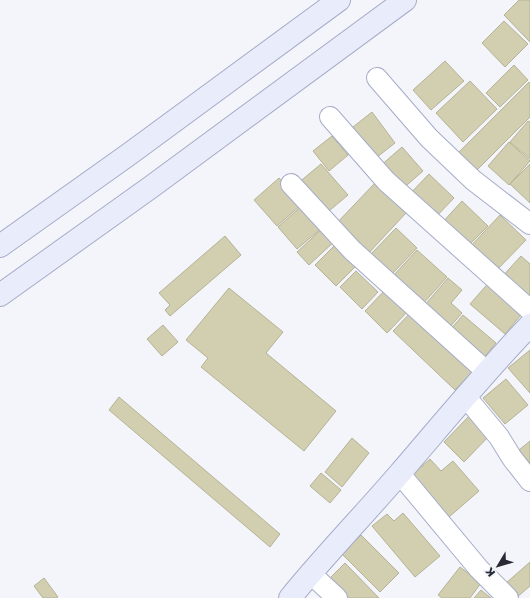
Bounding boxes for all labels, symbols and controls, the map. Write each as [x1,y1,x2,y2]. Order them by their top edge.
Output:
north arrow [478,546,518,586]
text: K [482,565,497,580]

